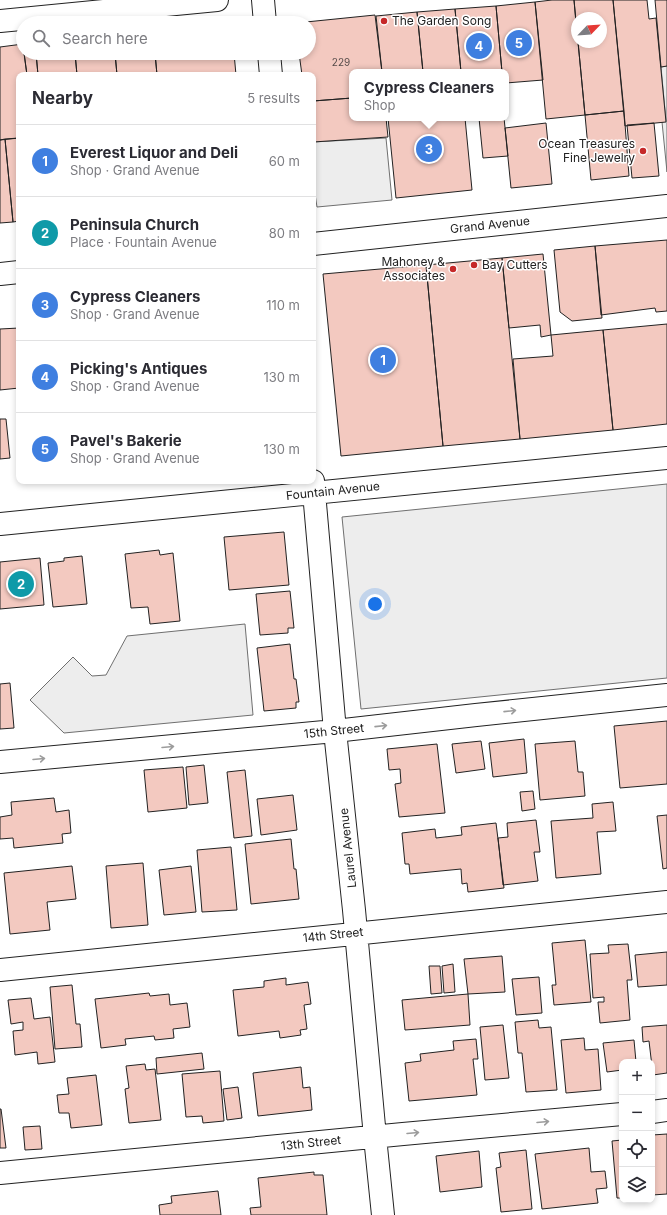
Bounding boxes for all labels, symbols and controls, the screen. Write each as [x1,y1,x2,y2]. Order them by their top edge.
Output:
north arrow [571,12,607,48]
place label: The Garden Song [392,13,491,28]
search box [16,16,316,60]
marker: The Garden Song [379,16,389,26]
icon: search [30,27,52,49]
pin: 5 [506,28,532,58]
text: Search here [62,29,148,48]
pin: 4 [466,31,492,61]
house number: 229 [332,56,350,68]
popup [349,69,509,121]
text: Cypress Cleaners [364,78,494,97]
text: Nearby [32,88,93,108]
text: 5 results [247,90,300,106]
text: Shop [364,97,396,113]
pin: 3 [416,134,442,164]
place label: Ocean Treasures Fine Jewelry [538,136,635,165]
text: Everest Liquor and Deli [70,143,238,162]
marker: Ocean Treasures Fine Jewelry [638,146,648,156]
text: 1 [42,153,48,169]
text: 60 m [269,153,300,169]
text: Shop · Grand Avenue [70,162,200,178]
street label: Grand Avenue [449,213,531,236]
text: Peninsula Church [70,215,199,234]
text: 2 [41,225,49,241]
text: 80 m [269,225,300,241]
text: Place · Fountain Avenue [70,234,217,250]
place label: Mahoney & Associates [381,254,445,283]
place label: Bay Cutters [482,257,548,272]
marker: Bay Cutters [469,260,479,270]
marker: Mahoney & Associates [448,264,458,274]
text: Cypress Cleaners [70,287,200,306]
text: 3 [41,297,49,313]
text: 110 m [266,297,300,313]
text: Shop · Grand Avenue [70,306,200,322]
pin: 1 [370,345,396,375]
text: Picking's Antiques [70,359,207,378]
text: 4 [41,369,49,385]
text: 130 m [263,369,300,385]
text: Shop · Grand Avenue [70,378,200,394]
text: Pavel's Bakerie [70,431,182,450]
text: 5 [41,441,49,457]
text: 130 m [263,441,300,457]
text: Shop · Grand Avenue [70,450,200,466]
street label: Fountain Avenue [285,478,381,503]
pin: 2 [8,569,34,599]
your location [365,594,385,614]
one-way arrow [503,708,516,715]
street label: 15th Street [303,720,365,741]
one-way arrow [374,722,387,730]
one-way arrow [161,743,174,750]
one-way arrow [32,755,45,762]
street label: Laurel Avenue [336,807,359,889]
street label: 14th Street [302,924,364,945]
map controls [619,1059,655,1203]
button: + [619,1059,655,1095]
button: − [619,1095,655,1131]
one-way arrow [536,1118,549,1125]
one-way arrow [406,1129,419,1137]
button: locate [619,1131,655,1167]
street label: 13th Street [280,1132,342,1153]
button: layers [619,1167,655,1203]

